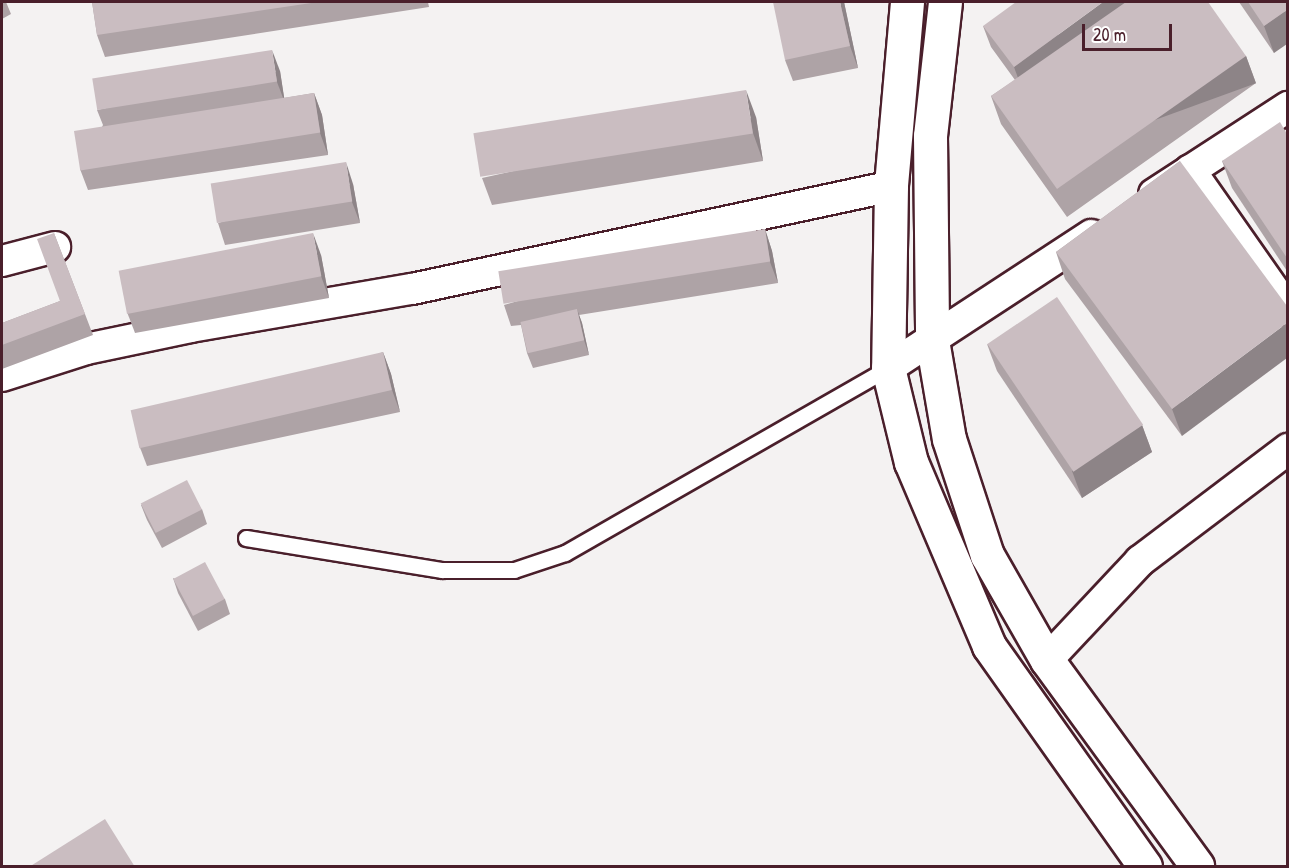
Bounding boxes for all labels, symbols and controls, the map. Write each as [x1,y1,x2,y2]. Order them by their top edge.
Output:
scale bar [1085,12,1175,50]
text: 20 m [1093,22,1126,47]

